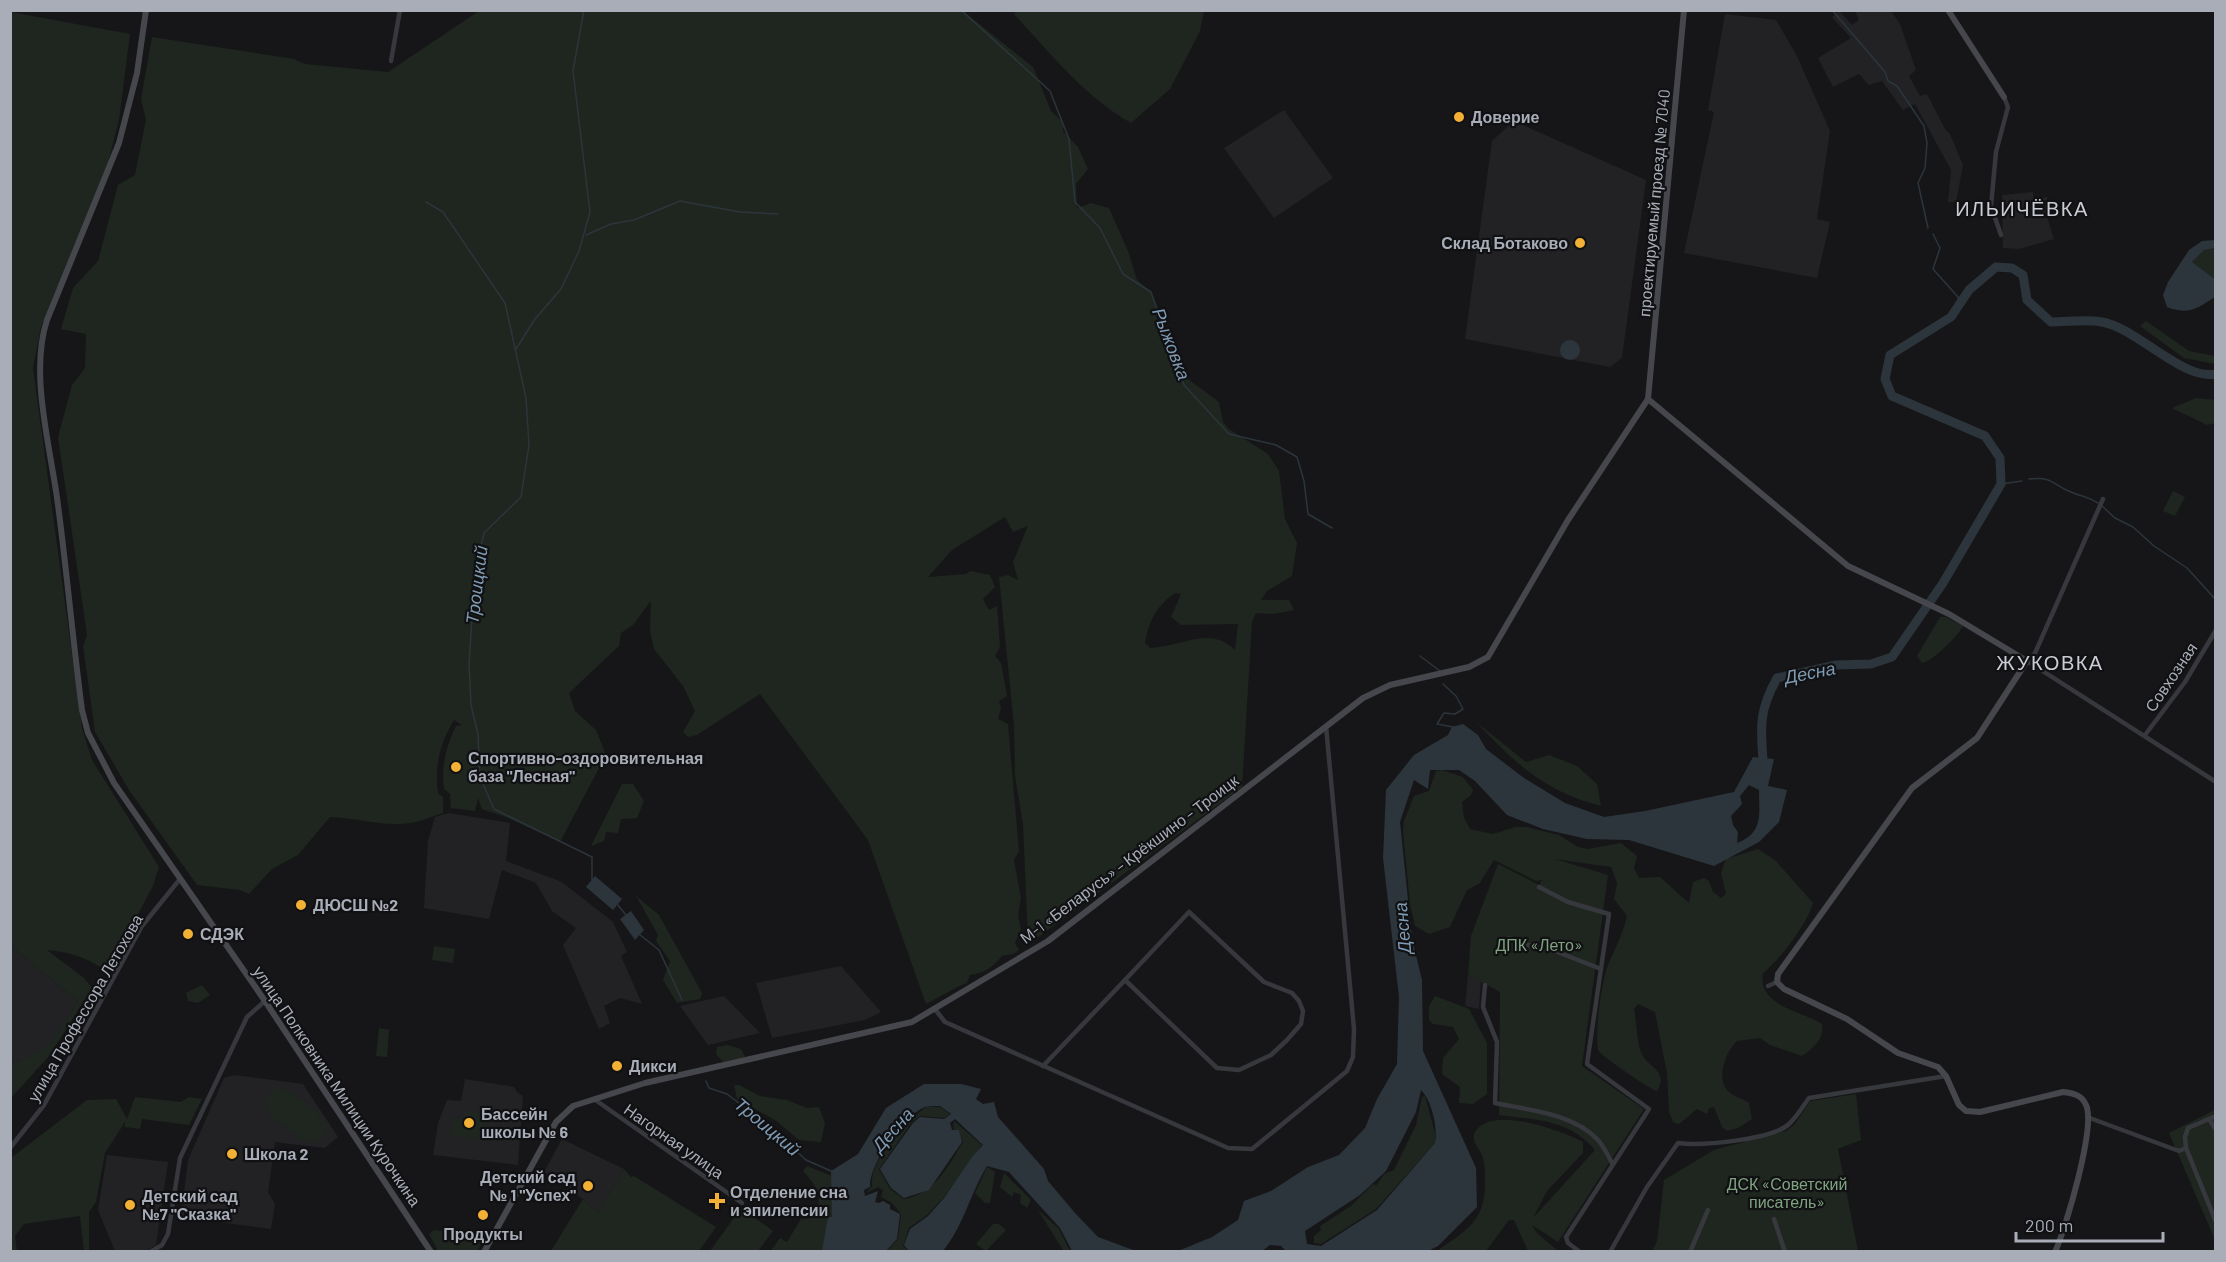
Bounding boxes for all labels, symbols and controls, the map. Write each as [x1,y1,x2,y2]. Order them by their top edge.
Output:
street label: проектируемый проезд № 7040 [1634,88,1673,317]
place label: Доверие [1471,107,1540,126]
marker: Доверие [1452,110,1466,124]
district label: ИЛЬИЧЁВКА [1955,196,2089,220]
place label: Склад Ботаково [1441,233,1568,252]
marker: Склад Ботаково [1573,236,1587,250]
water label: Рыжовка [1148,304,1196,383]
water label: Троицкий [460,544,492,626]
street label: Совхозная [2141,639,2201,715]
district label: ЖУКОВКА [1996,650,2104,674]
water label: Десна [1781,656,1837,688]
place label: Спортивно-оздоровительная база "Лесная" [468,748,703,785]
marker: Спортивно-оздоровительная база "Лесная" [449,760,463,774]
street label: М-1 «Беларусь» – Крёкшино – Троицк [1016,770,1242,947]
place label: ДЮСШ №2 [313,895,398,914]
marker: ДЮСШ №2 [294,898,308,912]
water label: Десна [1389,902,1415,957]
street label: улица Профессора Летохова [23,911,146,1105]
place label: СДЭК [200,924,244,943]
marker: СДЭК [181,927,195,941]
park label: ДПК «Лето» [1495,935,1583,954]
street label: улица Полковника Милиции Курочкина [250,962,425,1210]
place label: Дикси [629,1056,677,1075]
marker: Дикси [610,1059,624,1073]
water label: Троицкий [730,1092,805,1160]
street label: Нагорная улица [621,1099,728,1182]
water label: Десна [866,1103,918,1157]
place label: Бассейн школы № 6 [481,1104,569,1141]
marker: Бассейн школы № 6 [462,1116,476,1130]
place label: Школа 2 [244,1144,309,1163]
marker: Школа 2 [225,1147,239,1161]
place label: Детский сад № 1 "Успех" [480,1167,576,1204]
park label: ДСК «Советский писатель» [1727,1174,1847,1211]
marker: Детский сад № 1 "Успех" [581,1179,595,1193]
place label: Отделение сна и эпилепсии [730,1182,847,1219]
place label: Детский сад №7 "Сказка" [142,1186,238,1223]
marker: Отделение сна и эпилепсии [708,1192,726,1210]
marker: Детский сад №7 "Сказка" [123,1198,137,1212]
scale bar [2016,1205,2163,1243]
marker: Продукты [476,1208,490,1222]
text: 200 m [2025,1214,2073,1236]
place label: Продукты [443,1224,523,1243]

